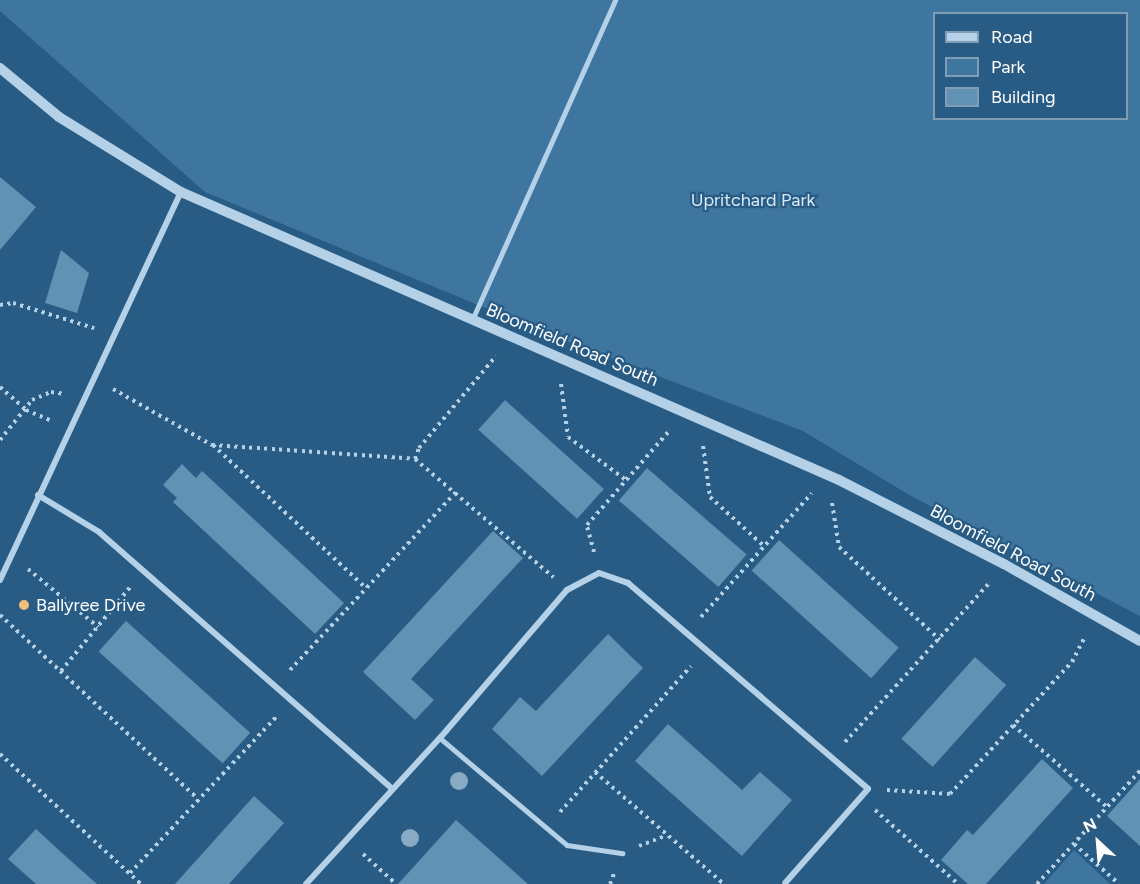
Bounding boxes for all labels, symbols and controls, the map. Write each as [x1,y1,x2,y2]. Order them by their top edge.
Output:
legend [933,12,1128,120]
text: Road [991,26,1032,48]
text: Park [991,56,1025,78]
text: Building [991,86,1056,108]
park label: Upritchard Park [691,189,815,211]
street label: Bloomfield Road South [483,299,661,391]
street label: Bloomfield Road South [926,500,1100,606]
place label: Ballyree Drive [36,594,145,616]
marker: Ballyree Drive [17,598,31,612]
north arrow [1068,812,1128,872]
text: N [1080,814,1100,837]

